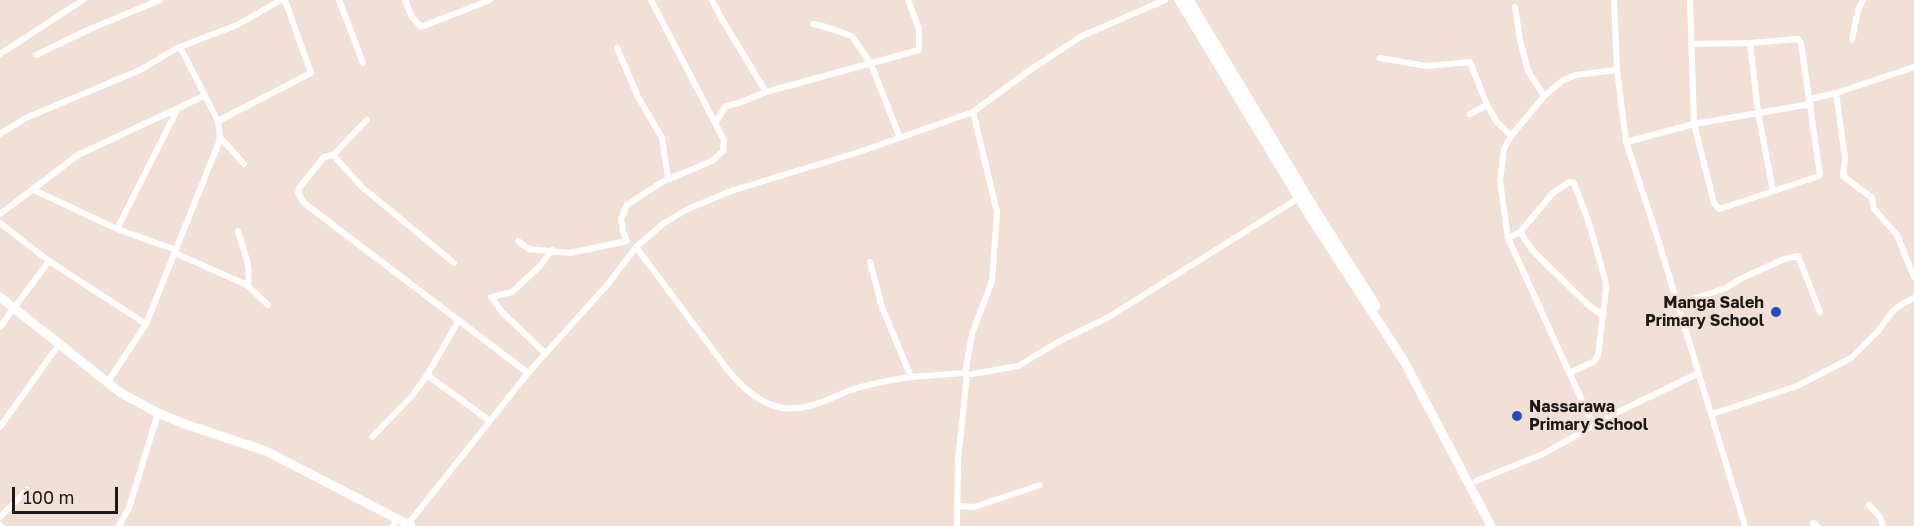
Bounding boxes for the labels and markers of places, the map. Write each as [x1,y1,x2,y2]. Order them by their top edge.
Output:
place label: Manga Saleh Primary School [1645,293,1764,331]
marker: Manga Saleh Primary School [1769,305,1783,319]
place label: Nassarawa Primary School [1529,397,1648,435]
marker: Nassarawa Primary School [1510,409,1524,423]

